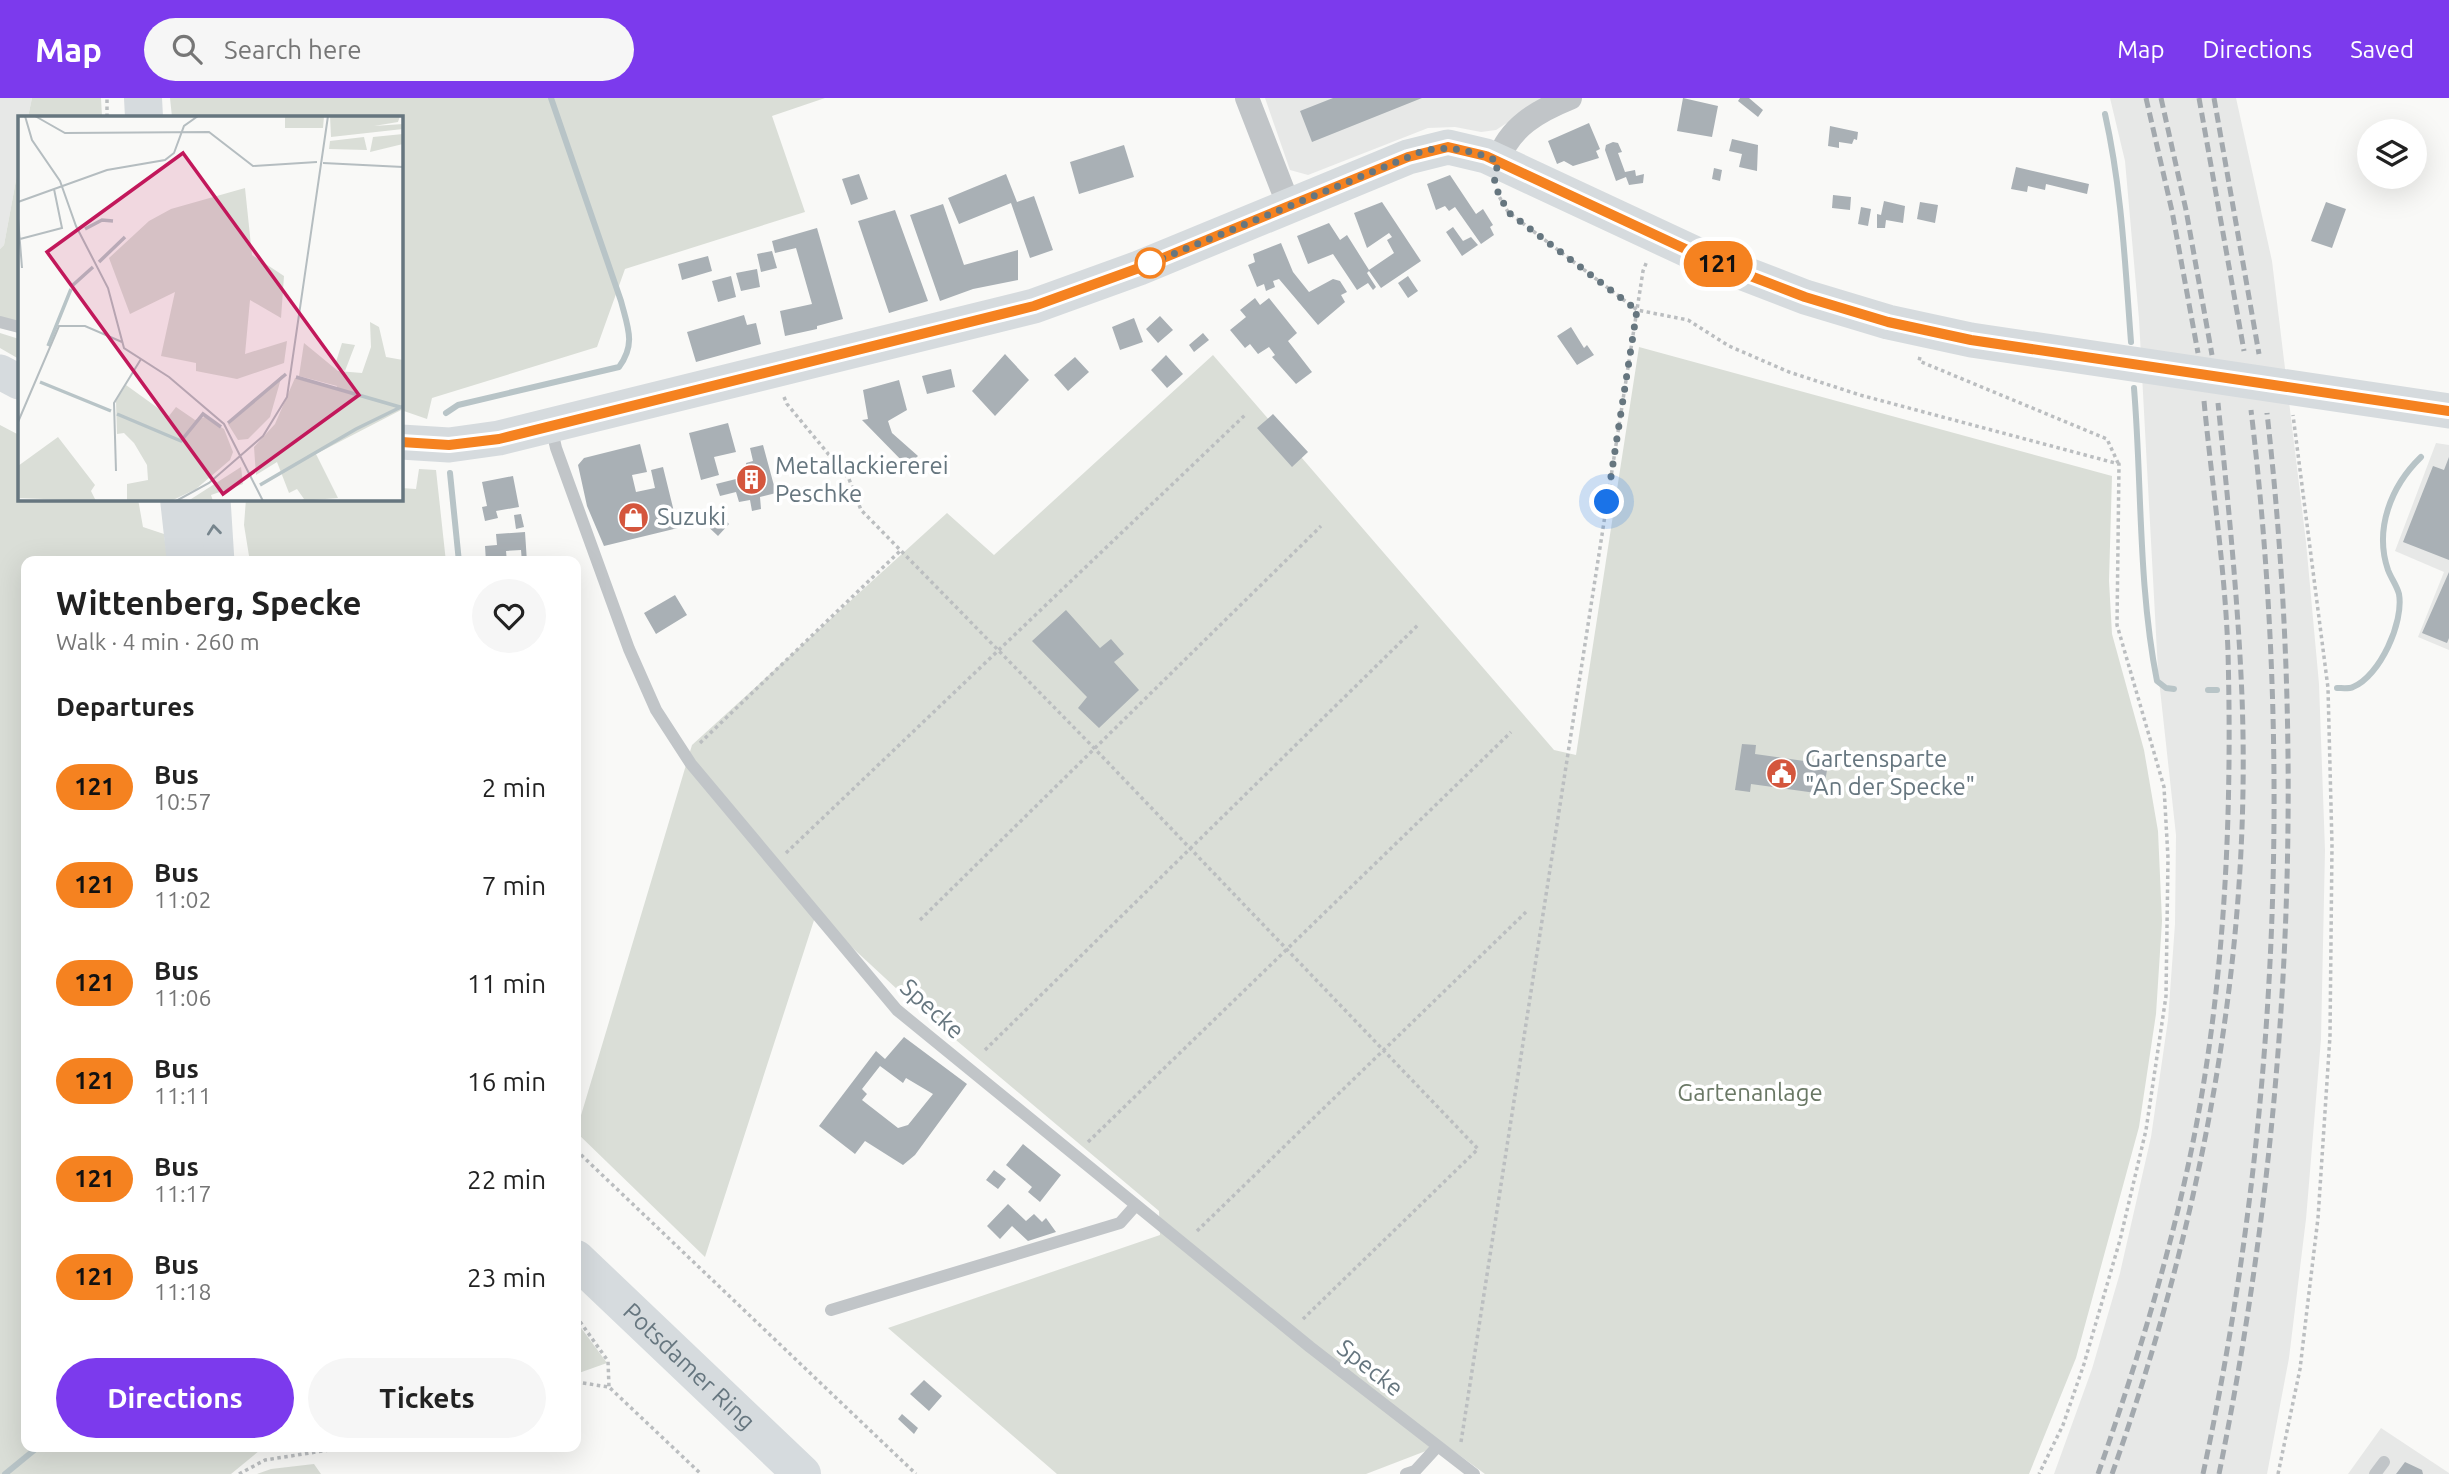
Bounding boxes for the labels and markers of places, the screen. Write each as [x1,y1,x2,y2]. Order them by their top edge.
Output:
unlabelled marker [1135,248,1165,278]
place label: Metallackiererei Peschke [775,452,949,507]
building icon: Metallackiererei Peschke [735,463,769,497]
shop icon: Suzuki [617,500,651,534]
place label: Suzuki [657,503,726,530]
place label: Gartensparte "An der Specke" [1805,745,1975,800]
public building icon: Gartensparte "An der Specke" [1765,756,1799,790]

